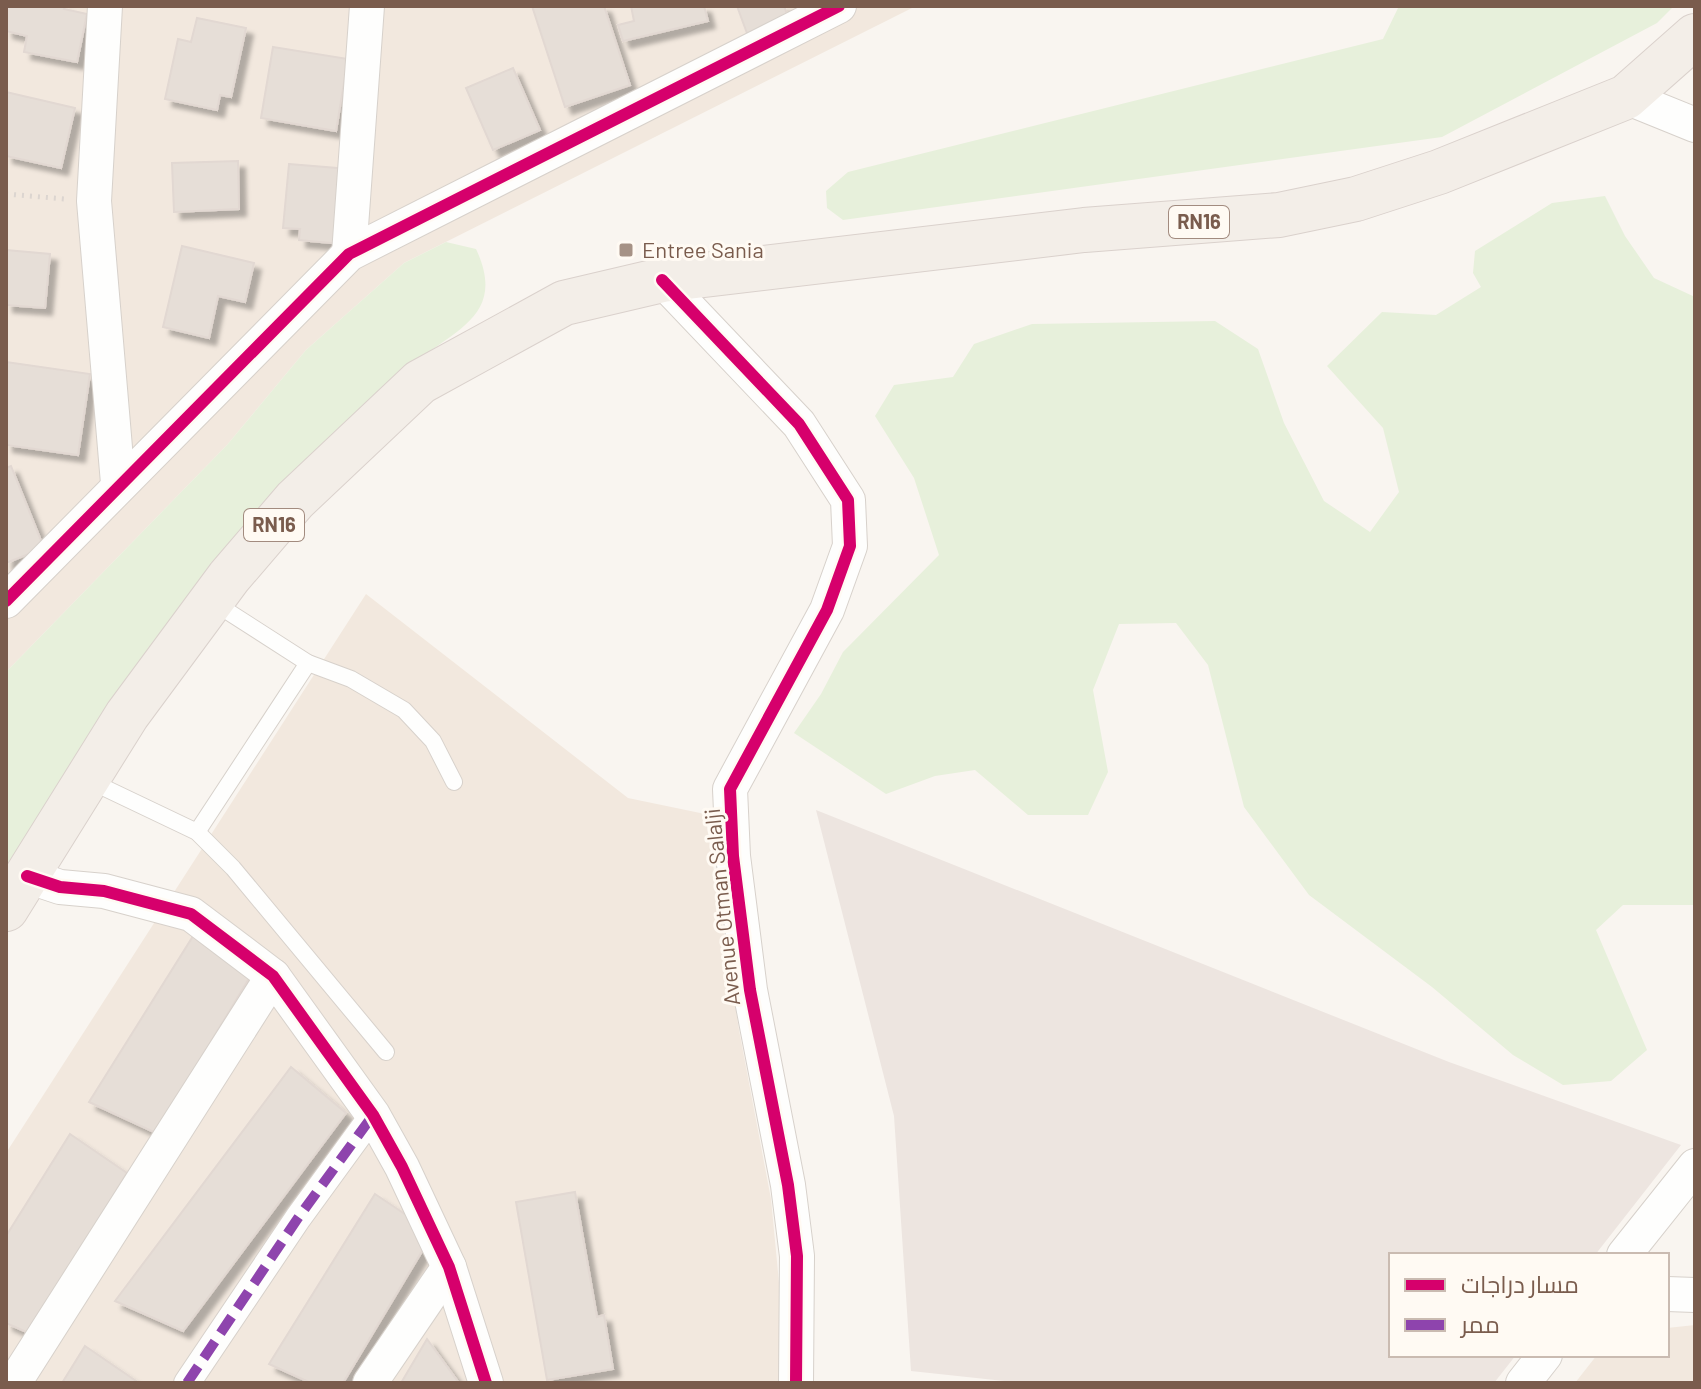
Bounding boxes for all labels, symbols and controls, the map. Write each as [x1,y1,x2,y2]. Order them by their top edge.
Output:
road number: RN16 [1169,206,1229,238]
place label: Entree Sania [642,236,764,262]
marker: Entree Sania [617,241,635,259]
road number: RN16 [244,509,304,541]
street label: Avenue Otman Salalji [698,807,744,1007]
legend [1389,1253,1669,1357]
text: مسار دراجات [1461,1269,1579,1298]
text: ممر [1459,1309,1500,1338]

